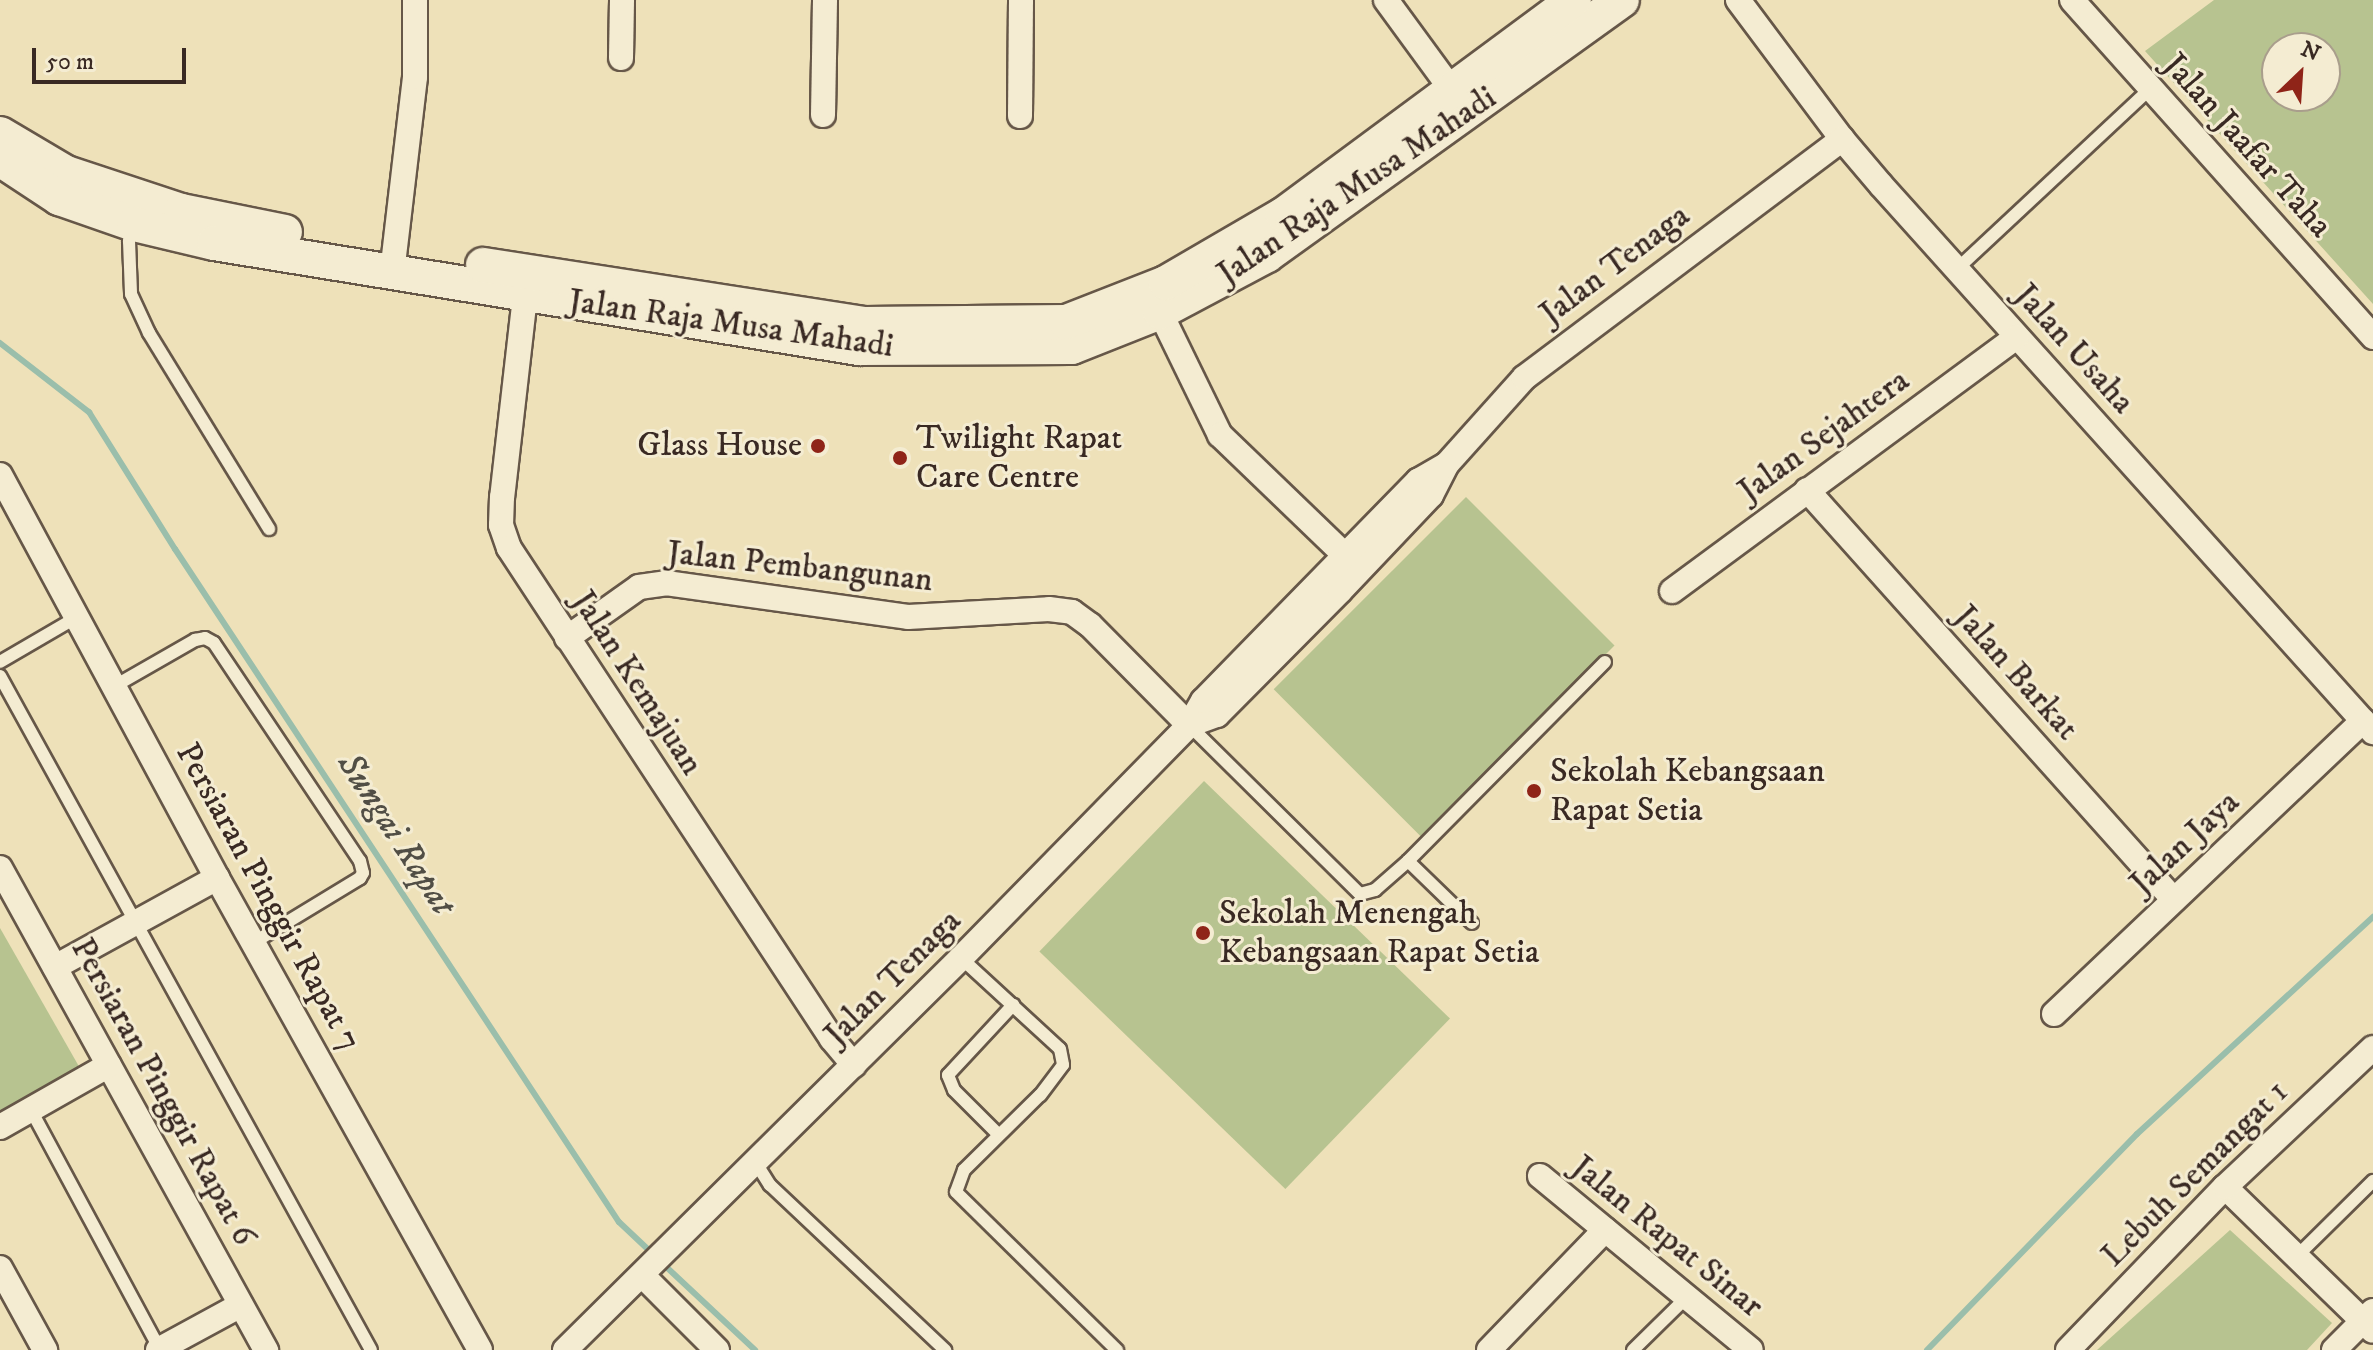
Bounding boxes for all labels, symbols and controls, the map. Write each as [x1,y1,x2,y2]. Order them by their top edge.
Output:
scale bar [36,32,190,82]
north arrow [2261,32,2341,112]
text: N [2297,36,2324,68]
street label: Jalan Jaafar Taha [2154,46,2340,246]
text: 50 m [46,47,94,77]
street label: Jalan Raja Musa Mahadi [1210,77,1504,295]
street label: Jalan Tenaga [1532,196,1698,334]
street label: Jalan Usaha [2005,276,2143,422]
street label: Jalan Raja Musa Mahadi [566,281,896,367]
street label: Jalan Sejahtera [1731,360,1917,512]
place label: Twilight Rapat Care Centre [916,418,1122,498]
place label: Glass House [637,426,802,466]
marker: Glass House [809,437,827,455]
marker: Twilight Rapat Care Centre [891,449,909,467]
street label: Jalan Pembangunan [665,533,935,601]
street label: Jalan Kemajuan [562,583,712,783]
street label: Jalan Barkat [1945,597,2087,749]
street label: Persiaran Pinggir Rapat 7 [166,736,370,1058]
water label: Sungai Rapat [327,745,465,923]
place label: Sekolah Kebangsaan Rapat Setia [1550,751,1825,830]
marker: Sekolah Kebangsaan Rapat Setia [1525,782,1543,800]
street label: Jalan Jaya [2122,782,2248,904]
place label: Sekolah Menengah Kebangsaan Rapat Setia [1219,893,1539,972]
street label: Jalan Tenaga [816,901,970,1055]
marker: Sekolah Menengah Kebangsaan Rapat Setia [1194,924,1212,942]
street label: Persiaran Pinggir Rapat 6 [61,931,265,1253]
street label: Lebuh Semangat 1 [2093,1072,2297,1276]
street label: Jalan Rapat Sinar [1563,1147,1771,1327]

